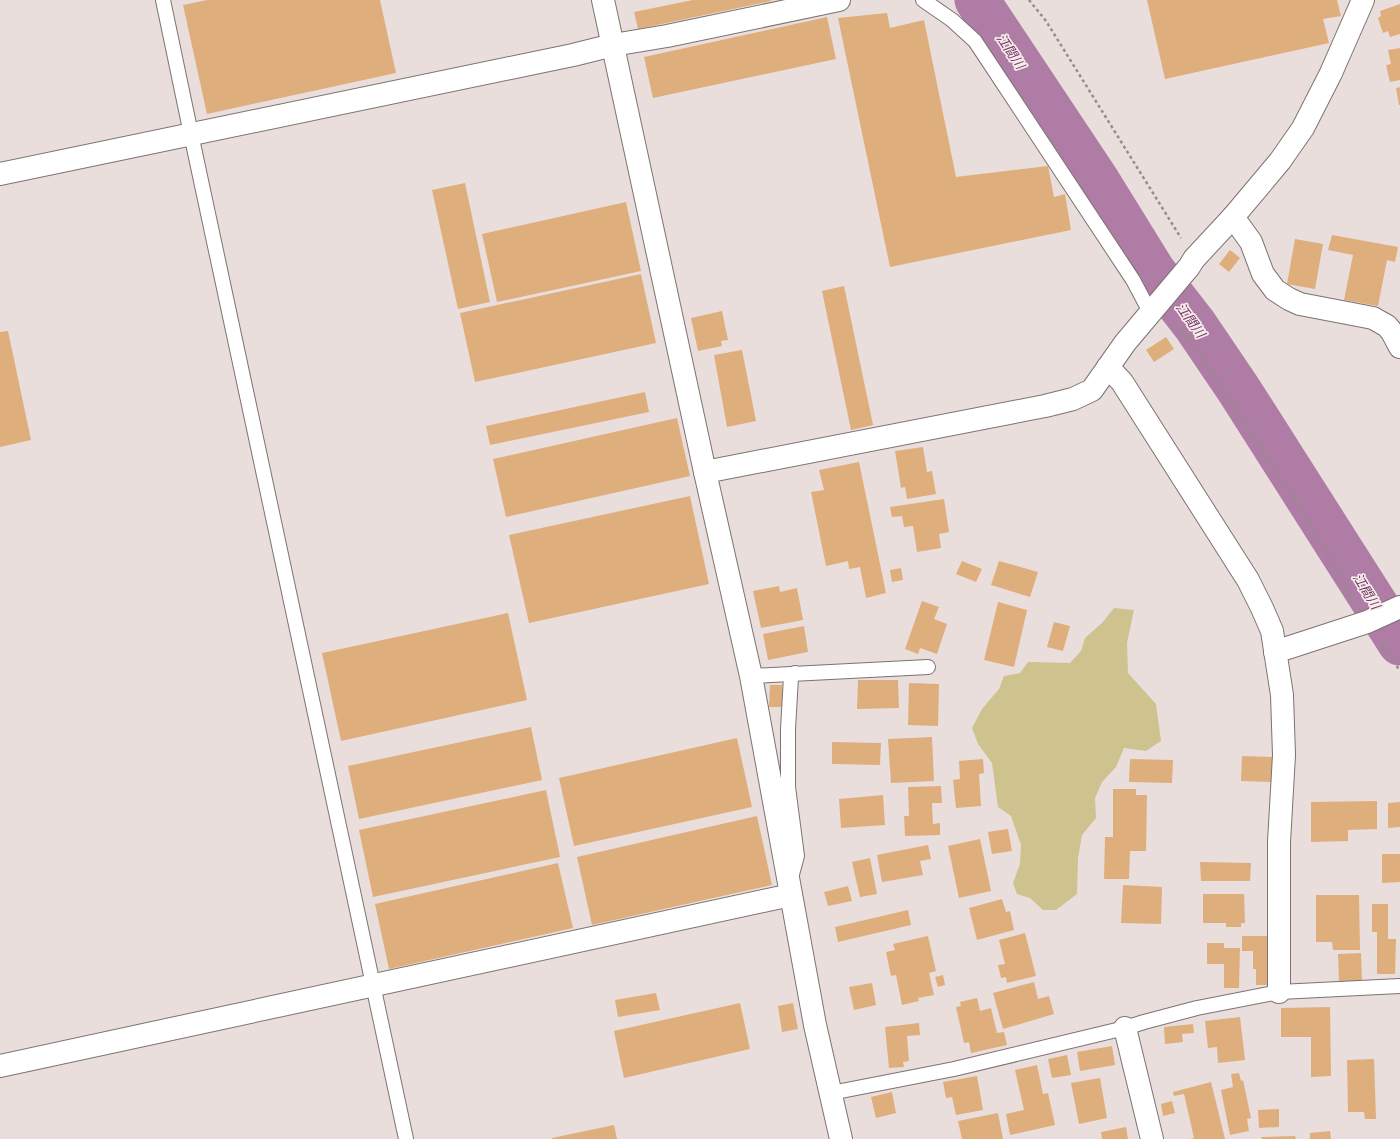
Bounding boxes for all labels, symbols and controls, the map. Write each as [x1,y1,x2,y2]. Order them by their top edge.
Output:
water label: 江間川 [993,30,1030,74]
water label: 江間川 [1172,299,1211,343]
water label: 江間川 [1349,570,1386,614]

